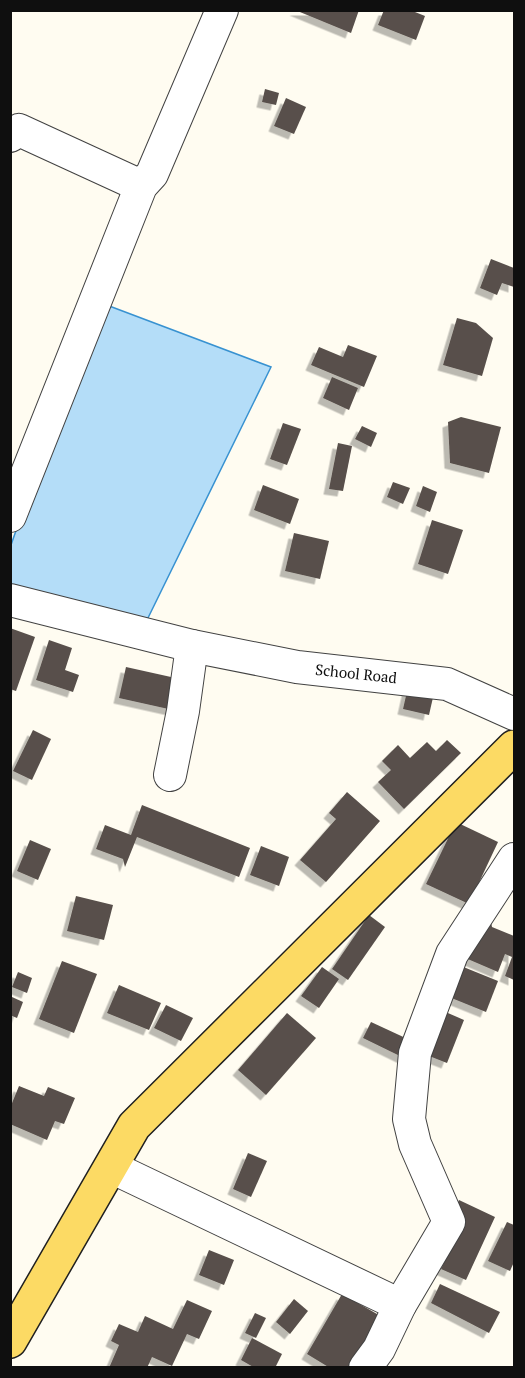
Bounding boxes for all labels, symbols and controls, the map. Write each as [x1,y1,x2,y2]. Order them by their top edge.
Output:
street label: School Road [314,659,398,687]

